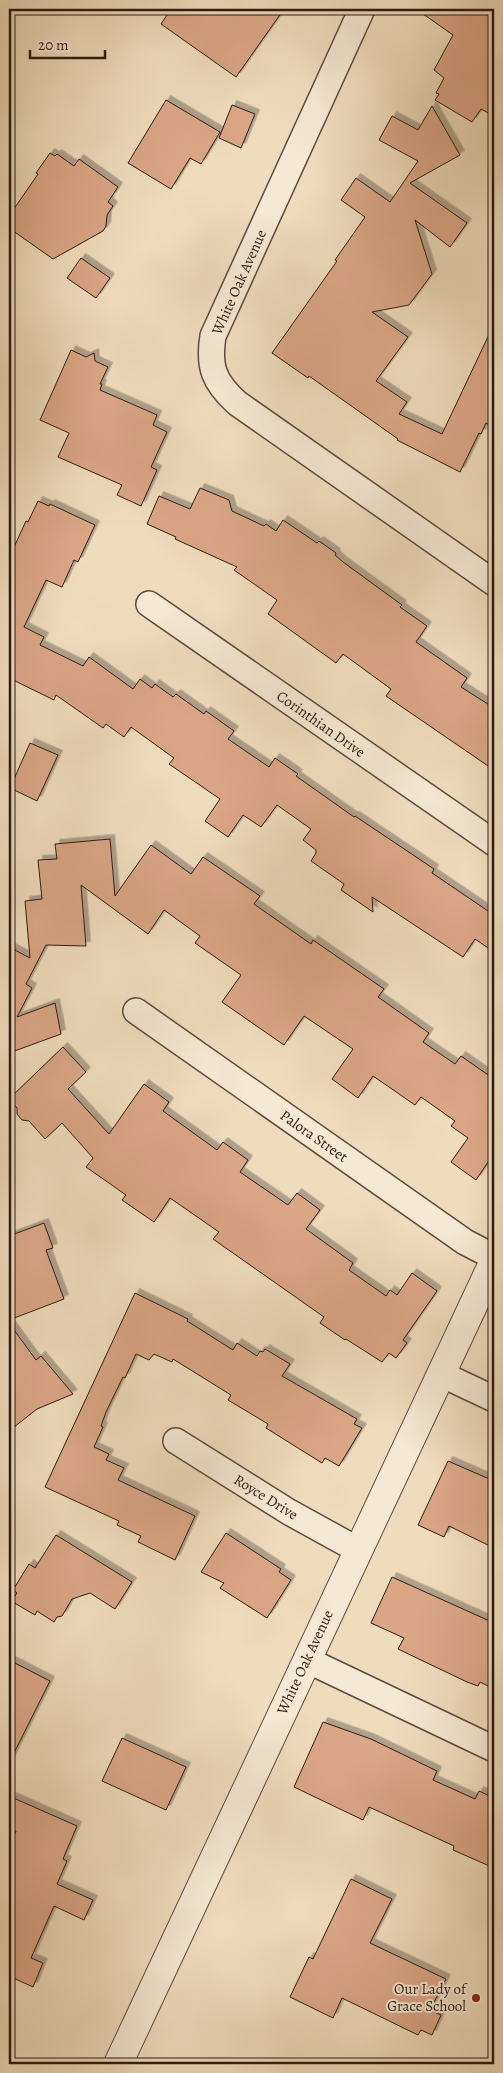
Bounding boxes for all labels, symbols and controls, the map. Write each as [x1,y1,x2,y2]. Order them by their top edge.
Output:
scale bar [30,28,105,60]
text: 20 m [38,35,69,55]
street label: White Oak Avenue [206,226,271,339]
street label: Corinthian Drive [273,686,369,762]
street label: Palora Street [276,1105,352,1167]
street label: Royce Drive [230,1469,302,1525]
street label: White Oak Avenue [272,1606,338,1718]
place label: Our Lady of Grace School [387,1979,468,2016]
marker: Our Lady of Grace School [470,1992,482,2004]

